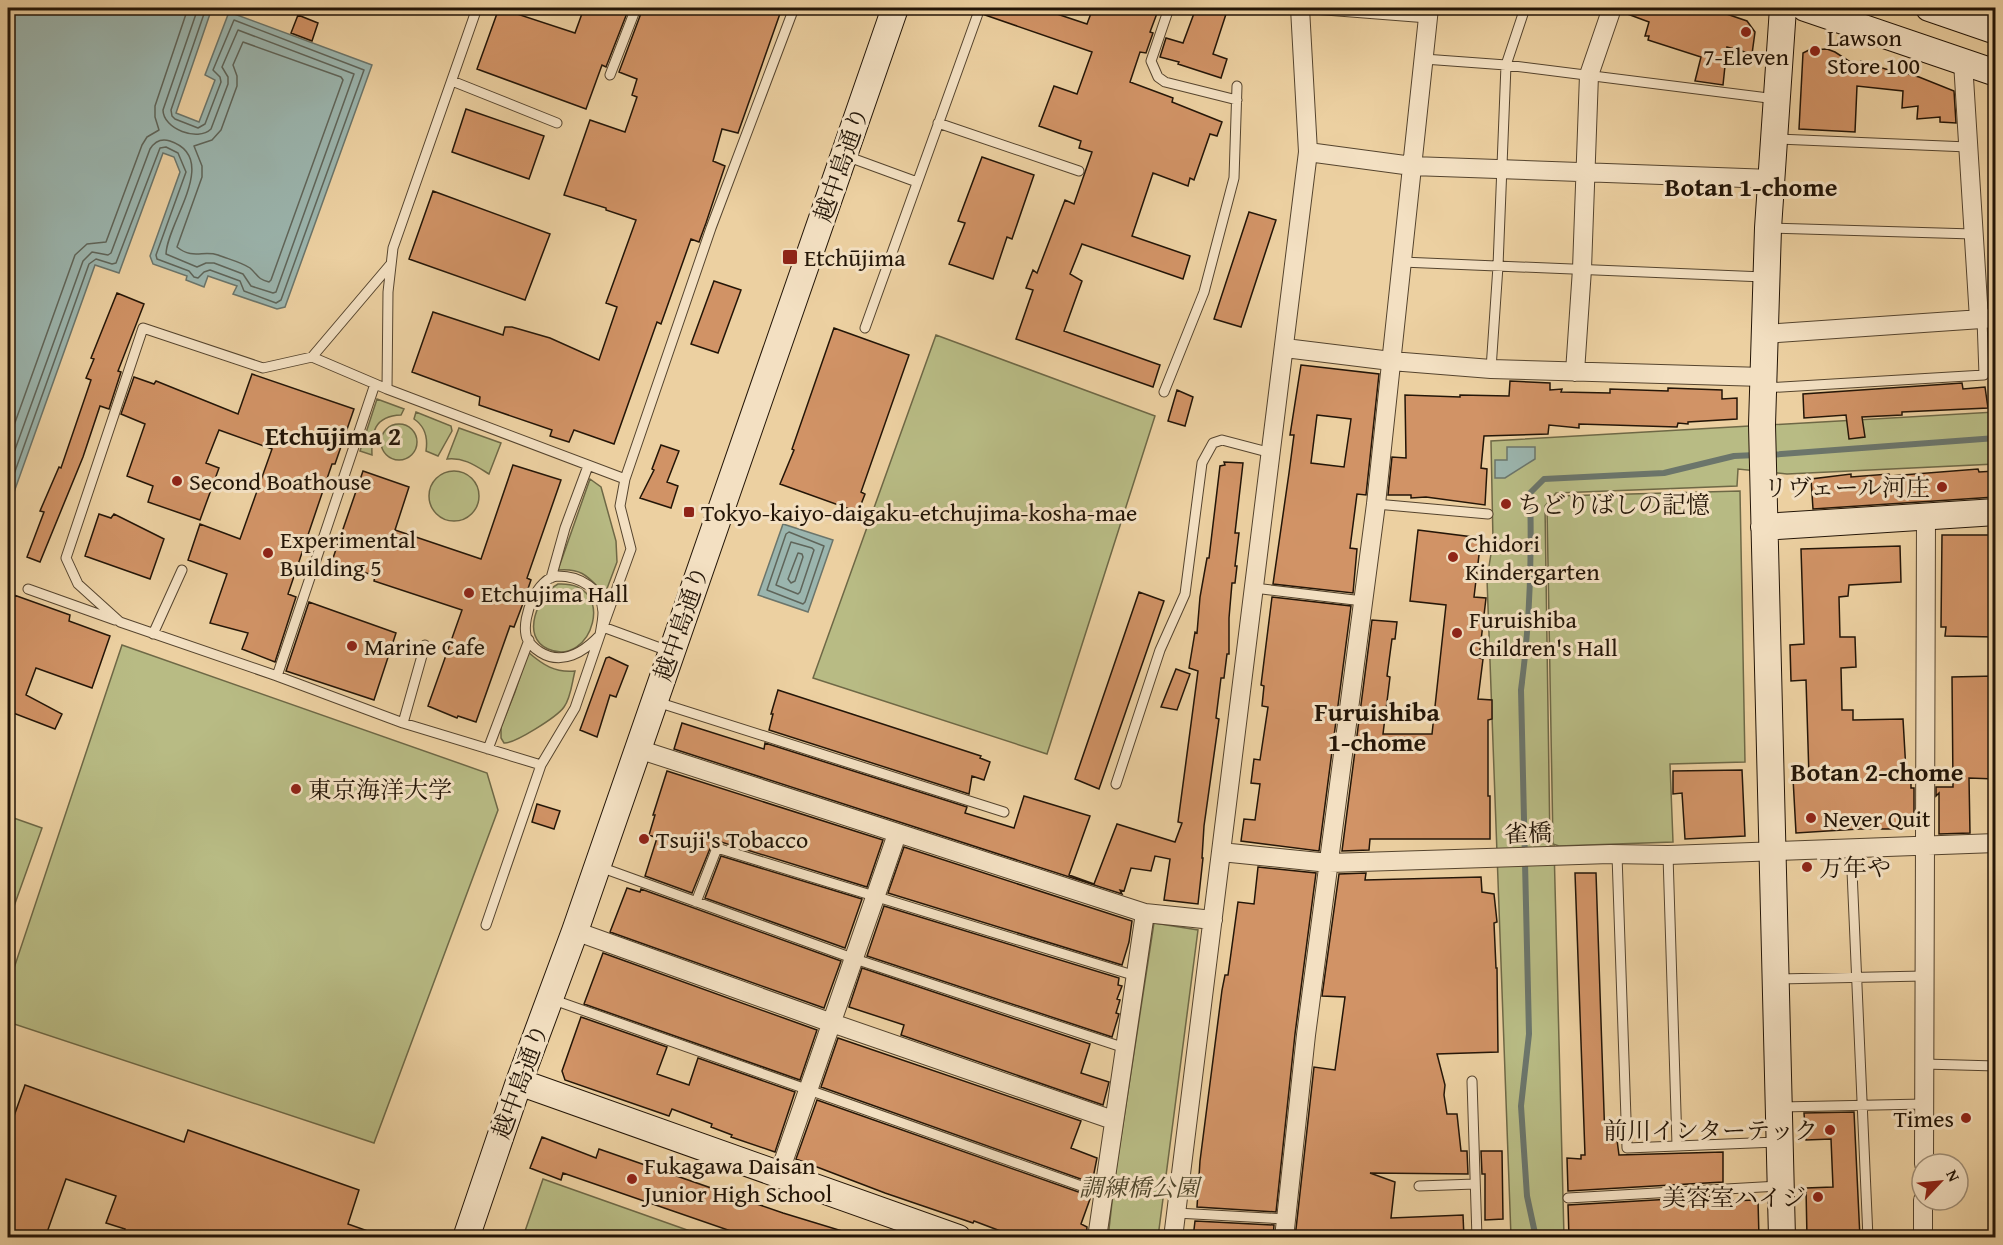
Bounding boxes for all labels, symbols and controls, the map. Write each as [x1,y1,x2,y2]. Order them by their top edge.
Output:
place label: Lawson Store 100 [1827,20,1920,83]
marker: 7-Eleven [1739,25,1753,39]
place label: 7-Eleven [1703,39,1790,74]
marker: Lawson Store 100 [1808,44,1822,58]
street label: 越中島通り [805,102,877,226]
district label: Botan 1-chome [1665,167,1838,206]
place label: Etchūjima [804,240,906,275]
marker: Etchūjima [781,248,799,266]
district label: Etchūjima 2 [265,416,401,455]
place label: Second Boathouse [189,464,372,499]
place label: リヴェール河庄 [1763,470,1930,505]
marker: Second Boathouse [170,474,184,488]
marker: リヴェール河庄 [1935,480,1949,494]
place label: ちどりばしの記憶 [1518,487,1710,522]
place label: Tokyo-kaiyo-daigaku-etchujima-kosha-mae [701,495,1137,530]
marker: ちどりばしの記憶 [1499,497,1513,511]
marker: Tokyo-kaiyo-daigaku-etchujima-kosha-mae [682,505,696,519]
place label: Experimental Building 5 [280,522,416,585]
place label: Chidori Kindergarten [1465,526,1600,589]
marker: Experimental Building 5 [261,546,275,560]
marker: Chidori Kindergarten [1446,550,1460,564]
street label: 越中島通り [645,561,717,685]
place label: Etchujima Hall [481,576,629,611]
marker: Etchujima Hall [462,586,476,600]
place label: Furuishiba Children's Hall [1469,602,1618,665]
marker: Furuishiba Children's Hall [1450,626,1464,640]
place label: Marine Cafe [364,629,485,664]
marker: Marine Cafe [345,639,359,653]
district label: Furuishiba 1-chome [1314,692,1440,761]
district label: Botan 2-chome [1791,752,1964,791]
place label: 東京海洋大学 [308,772,452,807]
marker: 東京海洋大学 [289,782,303,796]
place label: Never Quit [1823,801,1931,836]
marker: Never Quit [1804,811,1818,825]
street label: 雀橋 [1503,815,1553,851]
place label: Tsuji's Tobacco [656,822,808,857]
marker: Tsuji's Tobacco [637,832,651,846]
place label: 万年や [1819,850,1891,885]
marker: 万年や [1800,860,1814,874]
street label: 越中島通り [483,1019,557,1143]
place label: Times [1893,1101,1954,1136]
marker: Times [1959,1111,1973,1125]
place label: 前川インターテック [1603,1113,1818,1148]
marker: 前川インターテック [1823,1123,1837,1137]
place label: Fukagawa Daisan Junior High School [641,1148,833,1211]
north arrow [1910,1152,1970,1212]
text: N [1940,1165,1967,1186]
park label: 調練橋公園 [1079,1170,1203,1205]
marker: Fukagawa Daisan Junior High School [625,1172,639,1186]
place label: 美容室ハイジ [1662,1180,1806,1215]
marker: 美容室ハイジ [1811,1190,1825,1204]

